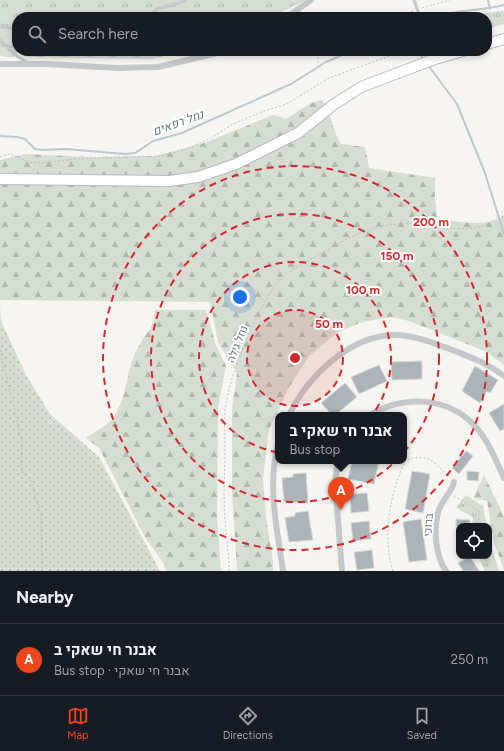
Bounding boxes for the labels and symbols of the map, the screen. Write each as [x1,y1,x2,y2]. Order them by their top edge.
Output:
water label: נחל רפאים [151,107,207,139]
text: 200 m [413,215,449,229]
text: 150 m [380,249,414,263]
text: 100 m [346,283,380,297]
your location [230,287,250,307]
text: 50 m [315,317,343,331]
street label: נחל גילה [224,324,251,365]
centre of rings [288,351,302,365]
pin: A [328,477,354,510]
street label: ברוכי [421,513,436,537]

